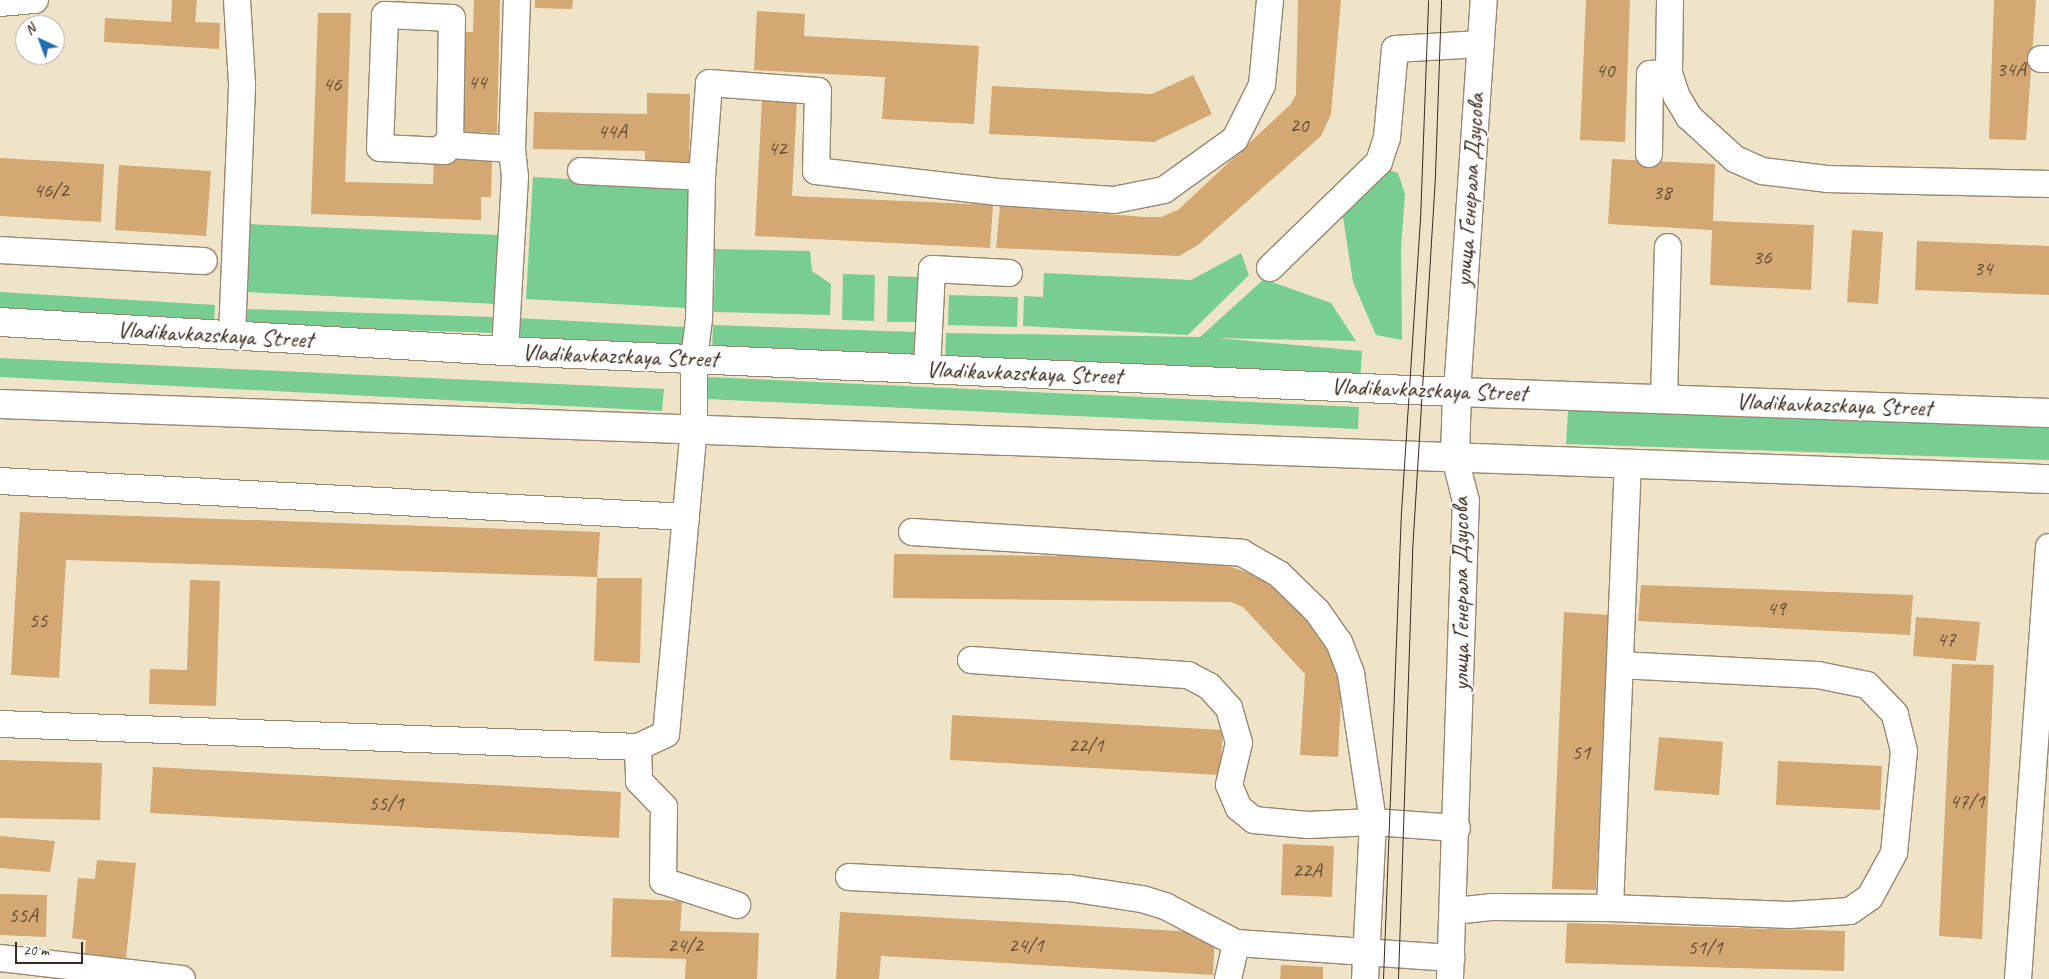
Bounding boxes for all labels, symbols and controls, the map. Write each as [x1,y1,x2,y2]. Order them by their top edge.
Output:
north arrow [15,15,65,65]
text: N [21,20,39,39]
house number: 34А [1996,56,2026,82]
house number: 40 [1596,57,1614,83]
house number: 44 [468,69,486,95]
house number: 46 [323,71,341,97]
street label: улица Генерала Дзусова [1449,92,1491,288]
house number: 20 [1290,112,1308,138]
house number: 44А [597,118,627,144]
house number: 42 [768,135,786,161]
house number: 46/2 [33,177,69,203]
house number: 38 [1653,179,1671,205]
house number: 36 [1753,244,1771,270]
house number: 34 [1974,255,1992,281]
street label: Vladikavkazskaya Street [116,315,314,355]
street label: Vladikavkazskaya Street [521,338,719,374]
street label: Vladikavkazskaya Street [925,355,1123,391]
street label: Vladikavkazskaya Street [1330,372,1528,408]
street label: Vladikavkazskaya Street [1735,387,1933,423]
street label: улица Генерала Дзусова [1447,497,1475,691]
house number: 49 [1767,595,1785,621]
house number: 55 [29,607,47,633]
house number: 47 [1937,626,1955,652]
house number: 22/1 [1068,732,1104,758]
house number: 51 [1572,739,1590,765]
house number: 47/1 [1949,788,1985,814]
house number: 55/1 [368,790,404,816]
house number: 22А [1292,857,1322,883]
house number: 55А [8,902,38,928]
scale bar [18,932,85,964]
house number: 24/2 [667,932,703,958]
house number: 24/1 [1008,932,1044,958]
house number: 51/1 [1687,934,1723,960]
text: 20 m [23,941,49,960]

